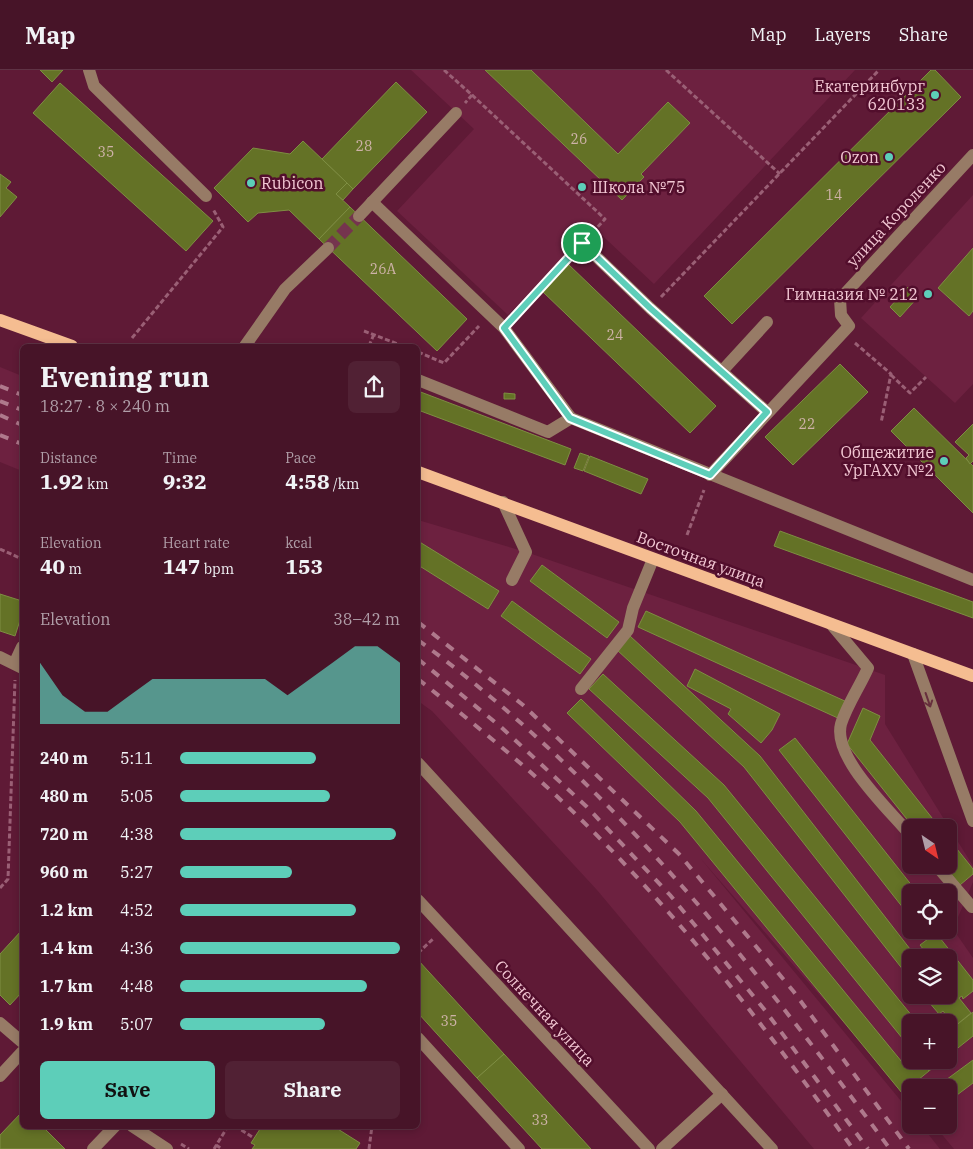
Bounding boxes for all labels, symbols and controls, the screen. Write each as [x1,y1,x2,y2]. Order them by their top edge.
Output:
text: Map [25,19,75,51]
text: Map [750,23,787,46]
text: Layers [815,23,871,46]
text: Share [899,23,948,46]
place label: Екатеринбург 620133 [814,76,925,114]
marker: Екатеринбург 620133 [929,89,941,101]
house number: 26 [571,130,587,148]
house number: 28 [356,137,372,155]
house number: 35 [98,143,114,161]
place label: Ozon [840,147,879,167]
marker: Ozon [883,151,895,163]
street label: улица Короленко [842,157,950,271]
place label: Rubicon [261,173,324,193]
marker: Rubicon [245,177,257,189]
place label: Школа №75 [592,177,685,197]
marker: Школа №75 [576,181,588,193]
house number: 14 [826,186,842,204]
pin [561,222,603,264]
icon: arrive [568,229,596,257]
house number: 26А [370,260,397,278]
place label: Гимназия № 212 [785,284,918,304]
marker: Гимназия № 212 [922,288,934,300]
house number: 24 [607,326,623,344]
text: Evening run [40,358,209,395]
button: share [348,361,400,413]
text: 18:27 · 8 × 240 m [40,396,170,416]
house number: 22 [799,415,815,433]
place label: Общежитие УрГАХУ №2 [840,442,934,480]
text: Distance [40,449,97,467]
text: Time [163,449,197,467]
text: Pace [285,449,316,467]
marker: Общежитие УрГАХУ №2 [938,455,950,467]
text: 1.92 [40,467,84,495]
text: 9:32 [163,467,207,495]
text: 4:58 [285,467,330,495]
text: km [84,475,109,493]
text: /km [330,475,359,493]
street label: Восточная улица [634,527,768,592]
text: Elevation [40,534,102,552]
text: Heart rate [163,534,230,552]
text: kcal [285,534,312,552]
text: 40 [40,552,65,580]
text: 147 [163,552,200,580]
text: 153 [285,552,323,580]
text: m [65,560,82,578]
text: bpm [200,560,234,578]
text: Elevation [40,609,110,629]
text: 38–42 m [333,609,400,629]
one-way arrow [924,692,934,708]
text: 240 m [40,748,88,768]
text: 5:11 [120,748,153,768]
text: 480 m [40,786,88,806]
text: 5:05 [120,786,153,806]
north arrow [902,819,958,874]
map controls [902,819,957,1134]
text: 720 m [40,824,88,844]
text: 4:38 [120,824,153,844]
text: 960 m [40,862,88,882]
text: 5:27 [120,862,153,882]
button: locate [902,884,957,939]
text: 1.2 km [40,900,93,920]
text: 4:52 [120,900,153,920]
text: 1.4 km [40,938,93,958]
text: 4:36 [120,938,153,958]
button: layers [902,949,957,1004]
street label: Солнечная улица [491,956,599,1070]
text: 1.7 km [40,976,93,996]
text: 4:48 [120,976,153,996]
house number: 35 [441,1012,457,1030]
text: 1.9 km [40,1014,93,1034]
text: 5:07 [120,1014,153,1034]
button: + [902,1014,957,1069]
button: Save [40,1061,215,1119]
button: Share [225,1061,400,1119]
button: − [902,1079,957,1134]
house number: 33 [532,1111,548,1129]

